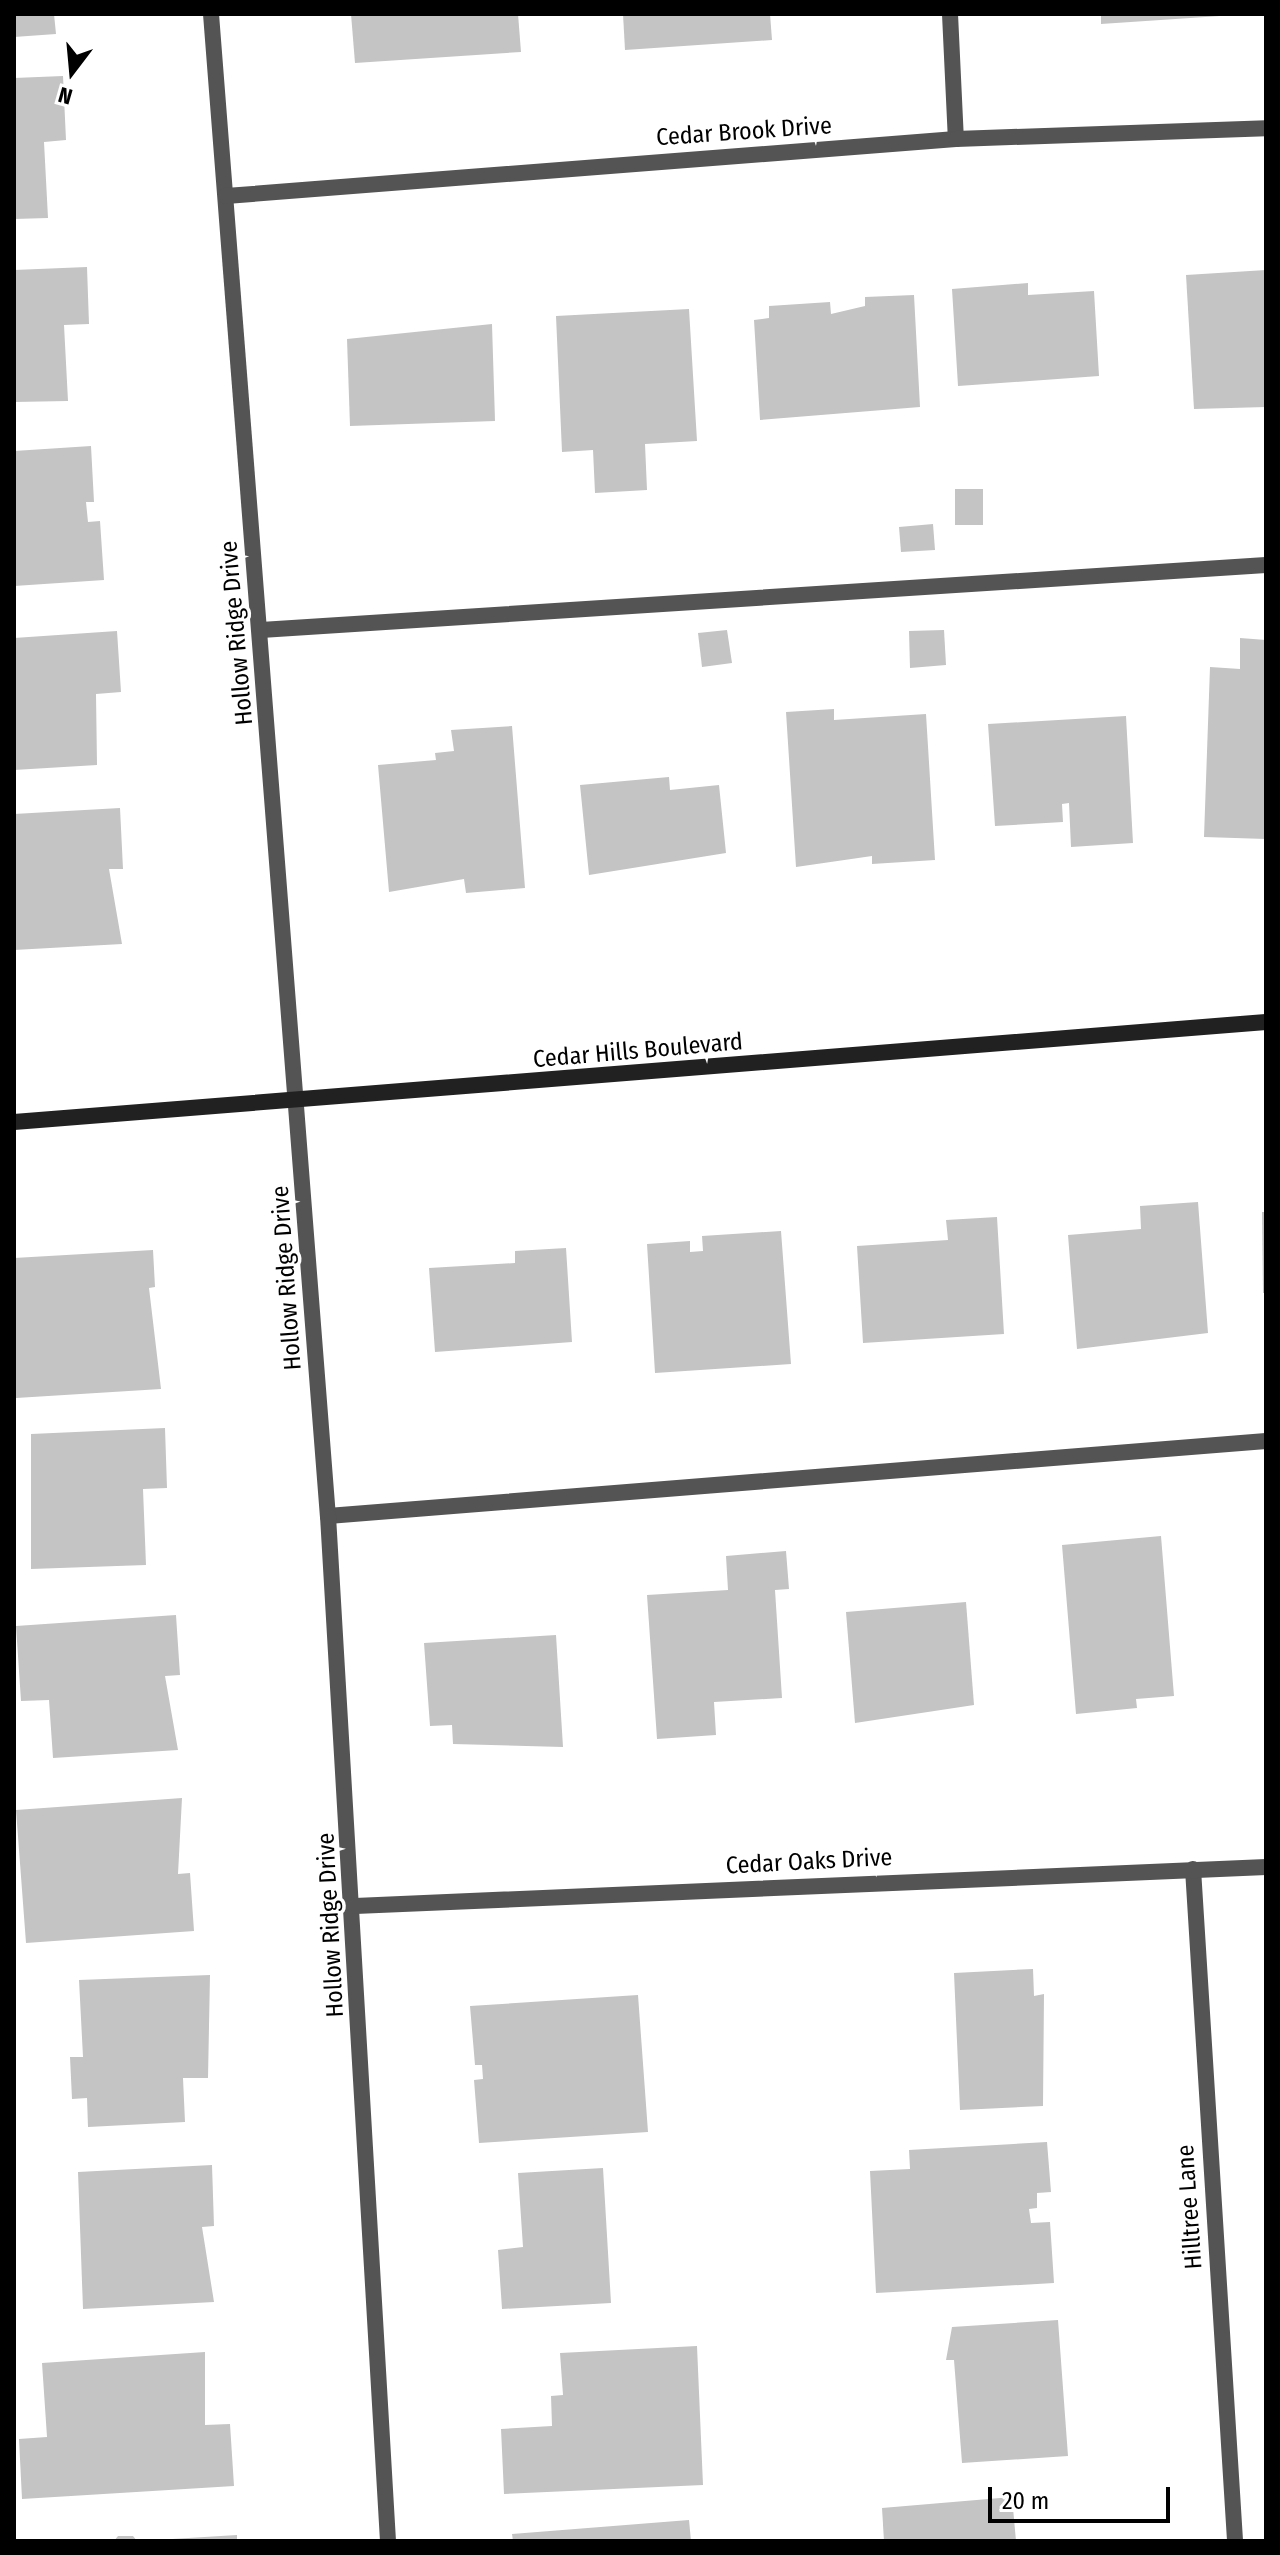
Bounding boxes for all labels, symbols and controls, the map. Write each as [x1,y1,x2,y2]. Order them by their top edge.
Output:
north arrow [32,32,112,112]
text: N [55,81,75,110]
street label: Cedar Brook Drive [655,111,833,153]
street label: Hollow Ridge Drive [215,540,259,726]
street label: Cedar Hills Boulevard [532,1027,744,1075]
street label: Hollow Ridge Drive [266,1185,308,1371]
street label: Hollow Ridge Drive [312,1832,350,2018]
street label: Cedar Oaks Drive [725,1843,893,1881]
street label: Hilltree Lane [1171,2144,1209,2270]
scale bar [992,2471,1174,2521]
text: 20 m [1002,2487,1049,2515]

